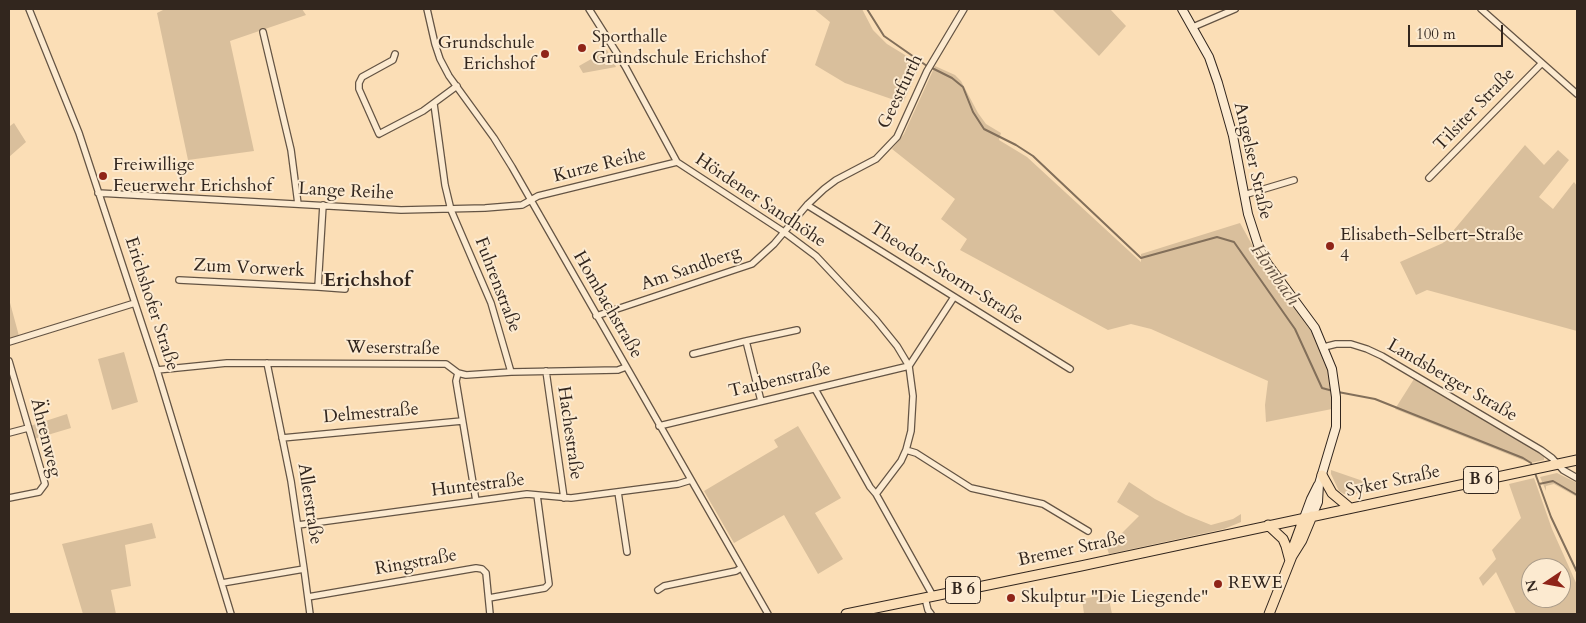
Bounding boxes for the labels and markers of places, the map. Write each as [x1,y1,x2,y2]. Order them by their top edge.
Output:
place label: Sporthalle Grundschule Erichshof [592,27,766,70]
place label: Grundschule Erichshof [438,33,535,76]
marker: Sporthalle Grundschule Erichshof [576,42,588,54]
marker: Grundschule Erichshof [539,48,551,60]
place label: Freiwillige Feuerwehr Erichshof [113,155,272,198]
marker: Freiwillige Feuerwehr Erichshof [97,170,109,182]
place label: Elisabeth-Selbert-Straße 4 [1340,225,1524,268]
marker: Elisabeth-Selbert-Straße 4 [1324,240,1336,252]
place label: REWE [1228,573,1283,595]
marker: REWE [1212,578,1224,590]
place label: Skulptur "Die Liegende" [1021,587,1208,609]
marker: Skulptur "Die Liegende" [1005,592,1017,604]

